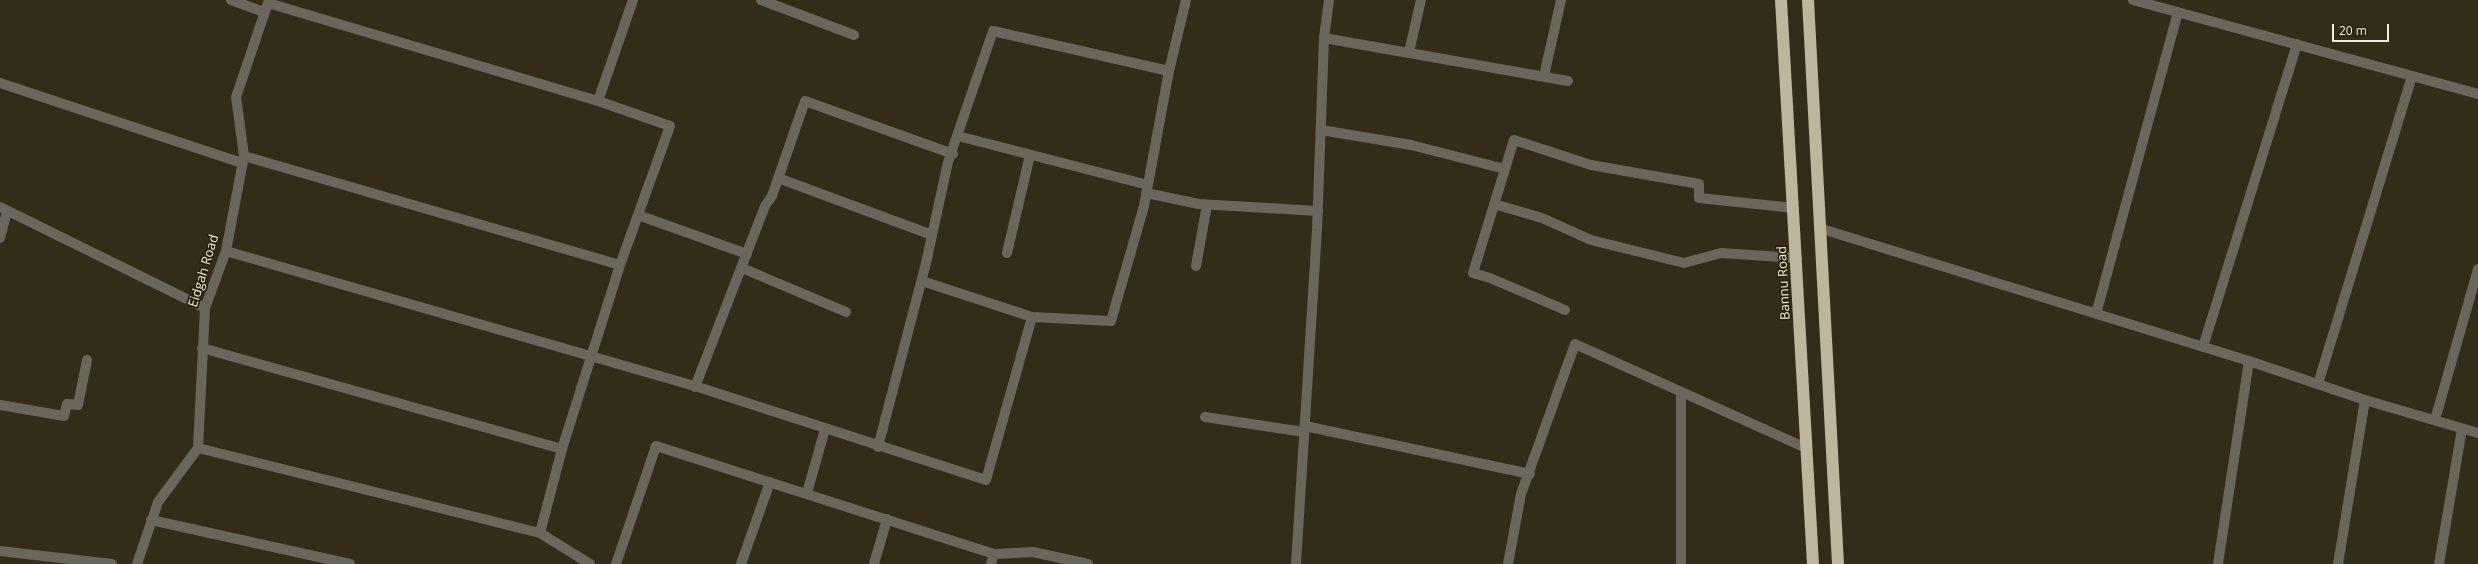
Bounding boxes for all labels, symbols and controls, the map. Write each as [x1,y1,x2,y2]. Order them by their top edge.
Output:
scale bar [2334,16,2391,42]
text: 20 m [2339,22,2367,39]
street label: Eidgah Road [186,233,222,309]
street label: Bannu Road [1774,246,1794,320]

